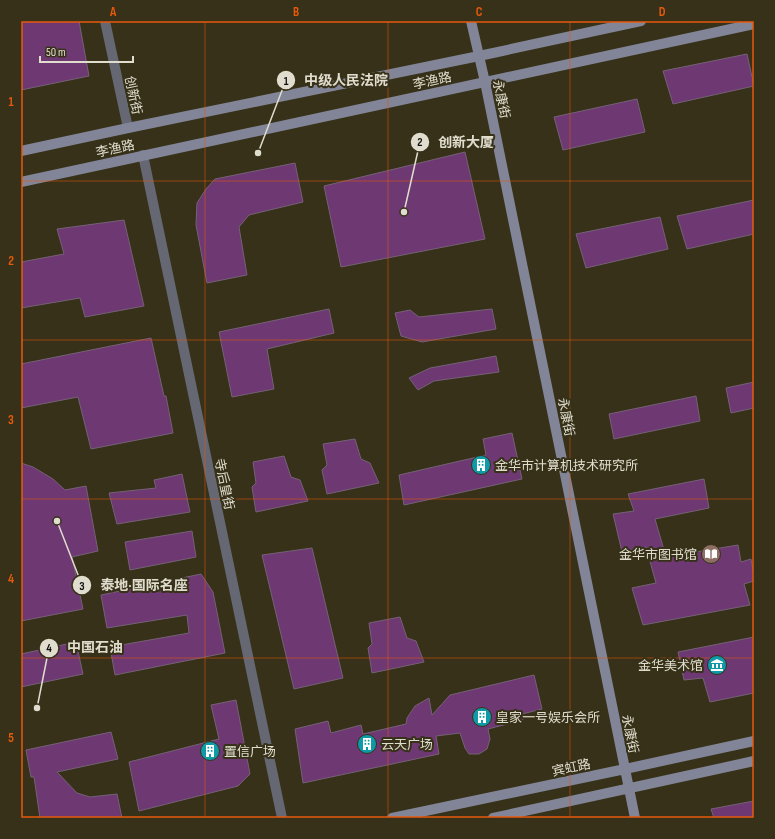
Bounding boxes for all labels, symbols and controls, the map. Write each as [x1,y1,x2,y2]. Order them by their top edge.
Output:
text: A [109,4,117,20]
text: B [293,4,299,20]
text: C [476,4,483,20]
text: D [659,4,666,20]
scale bar [40,38,133,64]
text: 50 m [46,45,66,60]
callout: 中级人民法院 [276,67,396,93]
street label: 李渔路 [411,69,453,93]
text: 中级人民法院 [304,72,388,89]
street label: 创新街 [121,74,145,116]
text: 1 [284,74,289,89]
street label: 永康街 [489,78,513,120]
text: 1 [8,94,14,110]
callout: 创新大厦 [410,129,502,155]
text: 创新大厦 [438,134,494,151]
text: 2 [417,135,423,150]
street label: 李渔路 [94,137,136,161]
text: 2 [8,253,14,269]
street label: 永康街 [554,397,578,438]
text: 3 [8,412,14,428]
building icon: 金华市计算机技术研究所 [470,454,492,476]
street label: 寺后皇街 [211,457,237,511]
place label: 金华市计算机技术研究所 [495,458,638,474]
library icon: 金华市图书馆 [700,543,722,565]
place label: 金华市图书馆 [619,547,697,563]
text: 4 [8,571,14,587]
callout: 泰地·国际名座 [72,572,195,598]
text: 泰地·国际名座 [100,577,188,594]
text: 3 [79,579,85,594]
callout: 中国石油 [39,635,131,661]
text: 中国石油 [67,639,123,656]
text: 4 [46,641,52,656]
museum icon: 金华美术馆 [706,654,728,676]
place label: 金华美术馆 [638,658,703,674]
building icon: 皇家一号娱乐会所 [471,706,493,728]
place label: 皇家一号娱乐会所 [496,710,600,726]
street label: 永康街 [618,714,642,755]
text: 5 [8,730,14,746]
building icon: 云天广场 [356,733,378,755]
place label: 云天广场 [381,737,433,753]
building icon: 置信广场 [199,740,221,762]
place label: 置信广场 [224,744,276,760]
street label: 宾虹路 [550,756,592,780]

